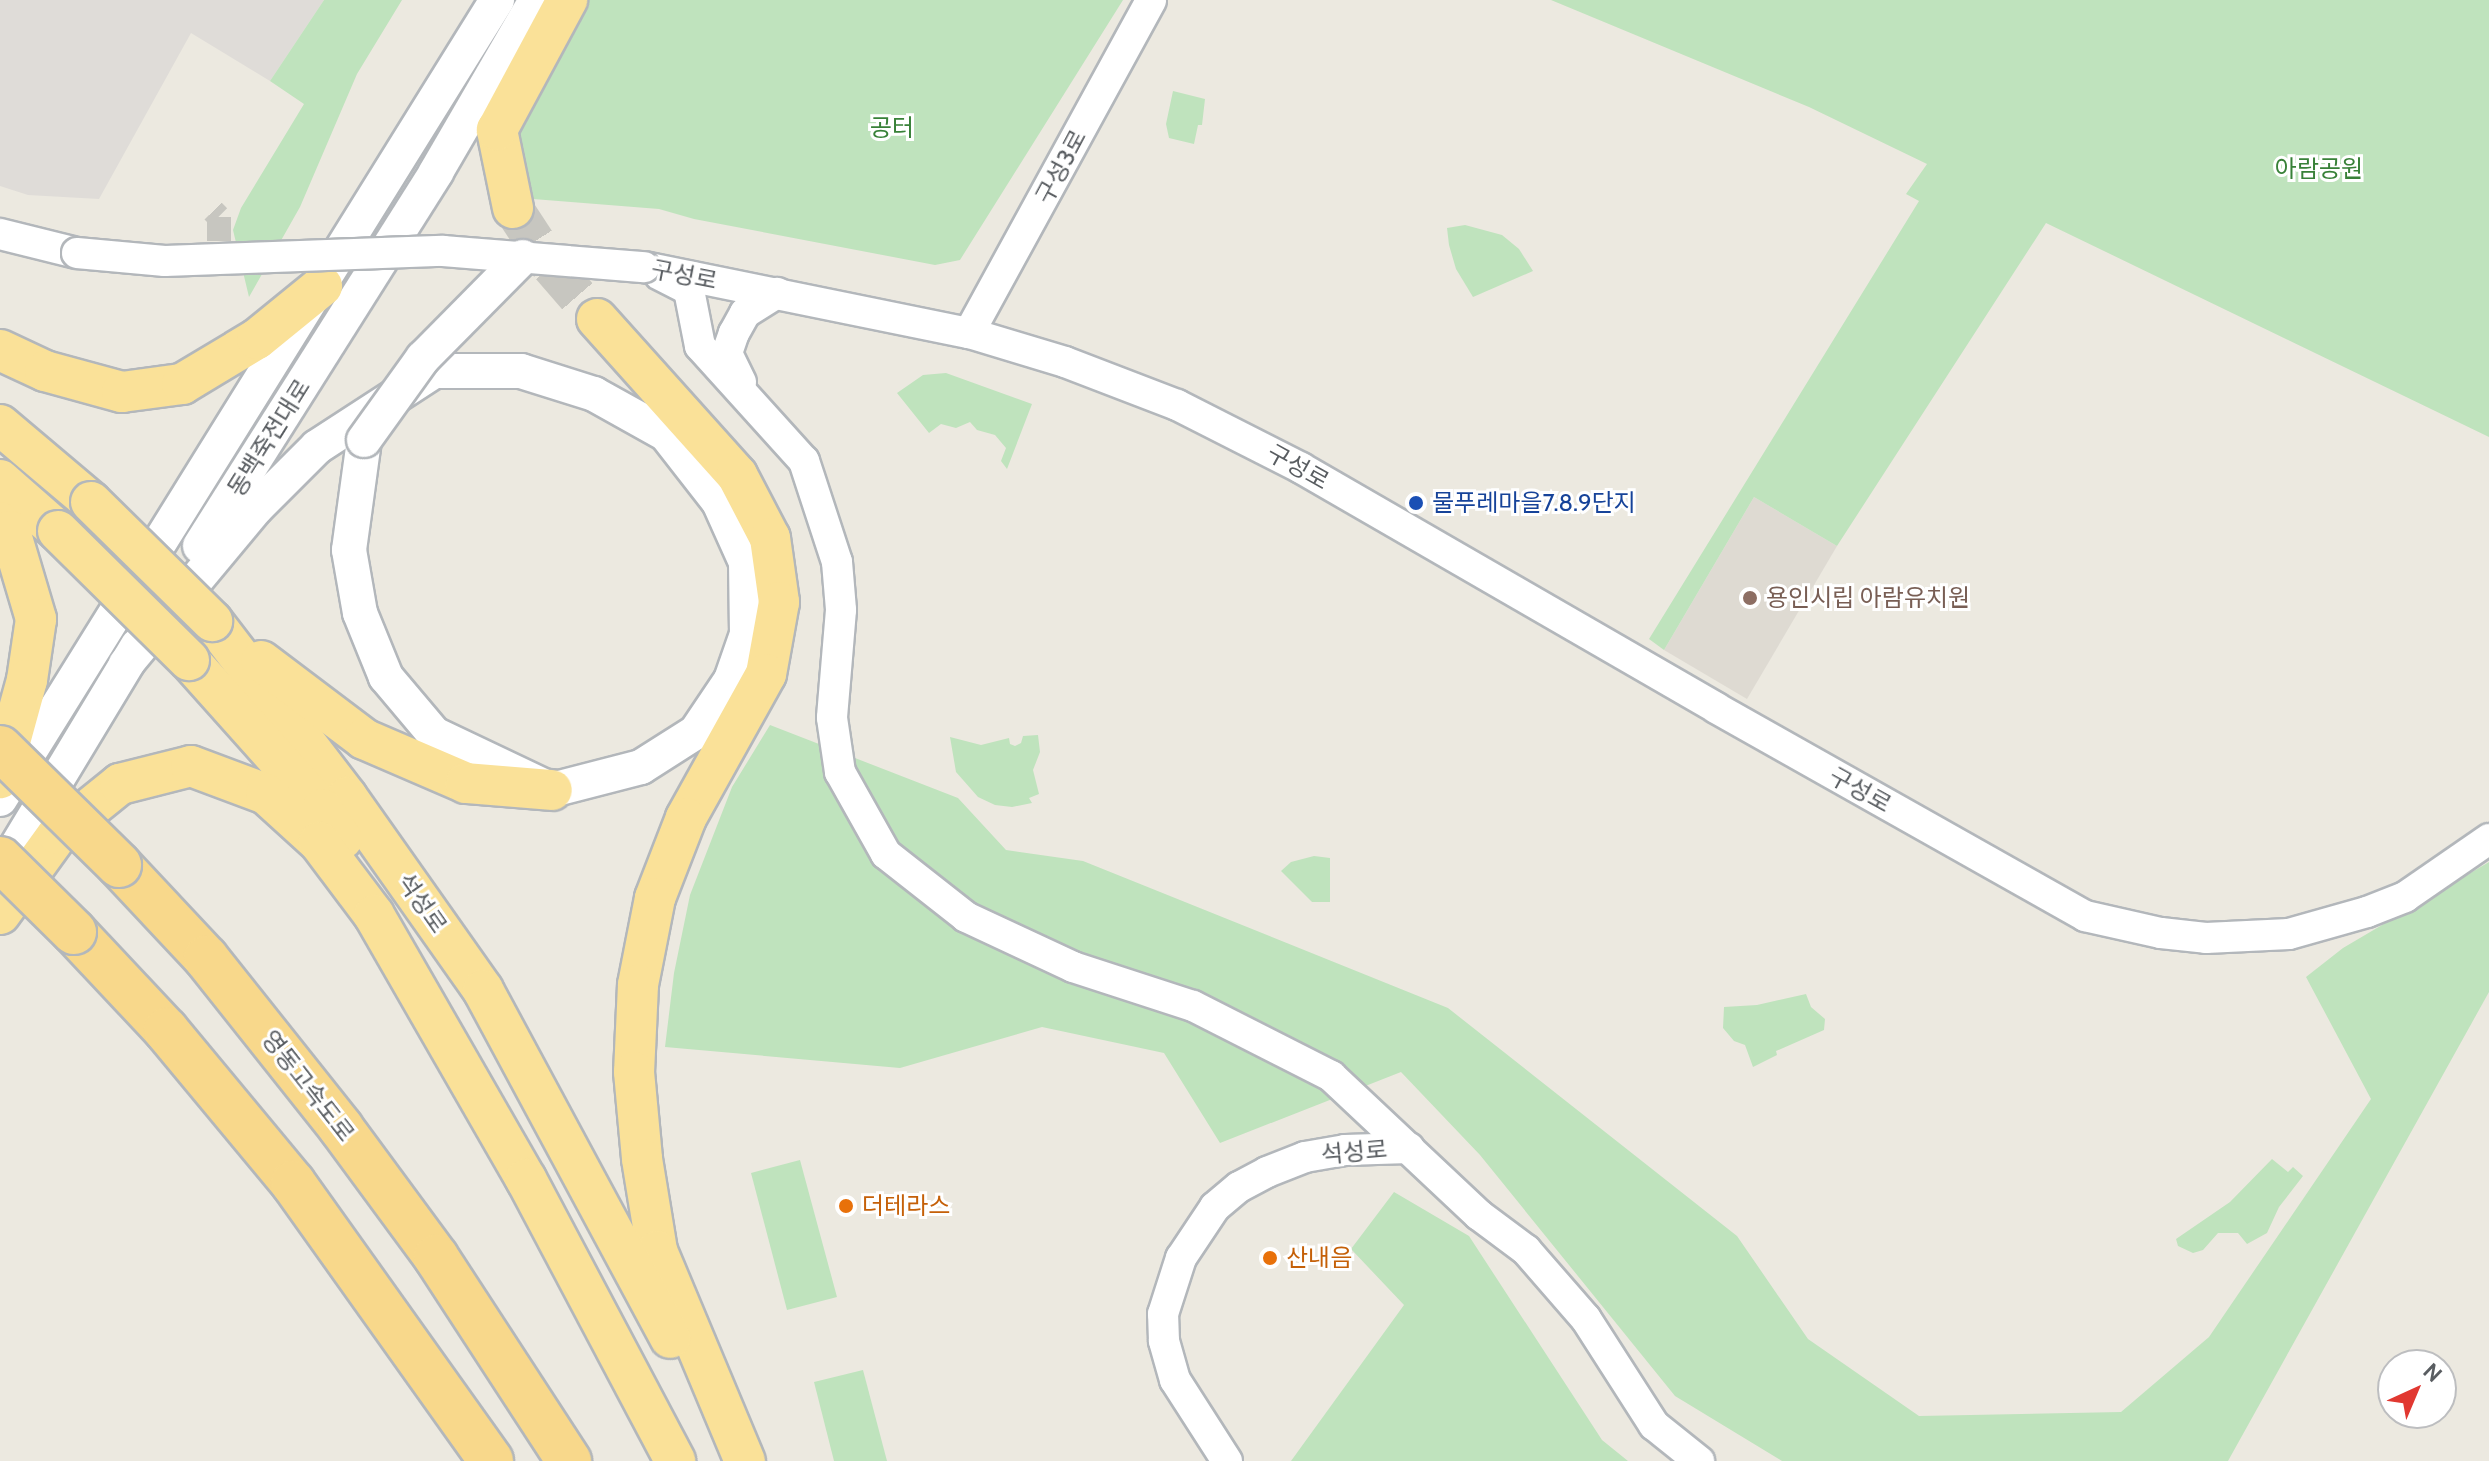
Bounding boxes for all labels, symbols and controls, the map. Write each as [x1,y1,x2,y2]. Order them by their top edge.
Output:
park label: 공터 [870,114,914,142]
street label: 구성3로 [1030,125,1092,209]
park label: 아람공원 [2275,155,2363,183]
street label: 구성로 [649,255,719,295]
street label: 동백죽전대로 [222,374,316,502]
street label: 구성로 [1262,438,1334,496]
place label: 물푸레마을7.8.9단지 [1432,489,1636,517]
marker: 물푸레마을7.8.9단지 [1407,494,1425,512]
place label: 용인시립 아람유치원 [1766,584,1970,612]
marker: 용인시립 아람유치원 [1741,589,1759,607]
street label: 구성로 [1824,761,1896,819]
street label: 석성로 [391,868,453,938]
street label: 영동고속도로 [256,1025,360,1147]
street label: 석성로 [1320,1135,1388,1169]
place label: 더테라스 [862,1192,950,1220]
marker: 더테라스 [837,1197,855,1215]
place label: 산내음 [1286,1244,1352,1272]
marker: 산내음 [1261,1249,1279,1267]
north arrow [2377,1349,2457,1429]
text: N [2418,1358,2448,1388]

